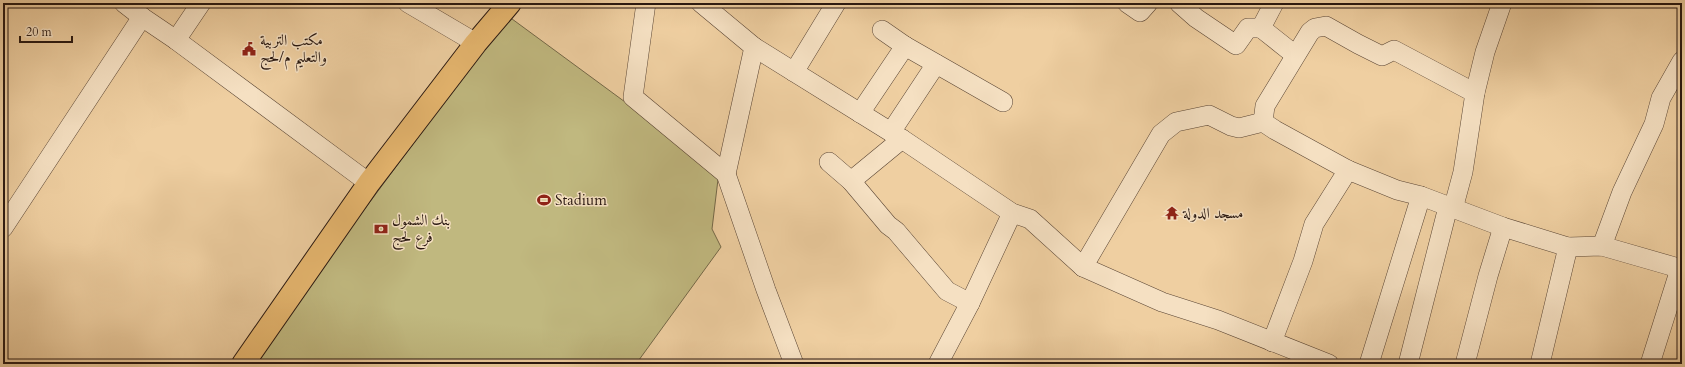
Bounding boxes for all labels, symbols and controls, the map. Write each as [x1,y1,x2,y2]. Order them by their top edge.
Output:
scale bar [20,18,72,44]
text: 20 m [26,24,53,40]
place label: مكتب التربية والتعليم م/لحج [260,30,327,72]
public building icon: مكتب التربية والتعليم م/لحج [241,41,257,57]
place label: Stadium [555,190,607,210]
sports icon: Stadium [536,192,552,208]
place label: مسجد الدولة [1182,203,1243,223]
temple icon: مسجد الدولة [1164,205,1180,221]
place label: بنك الشمول فرع لحج [392,210,450,251]
bank icon: بنك الشمول فرع لحج [373,221,389,237]

